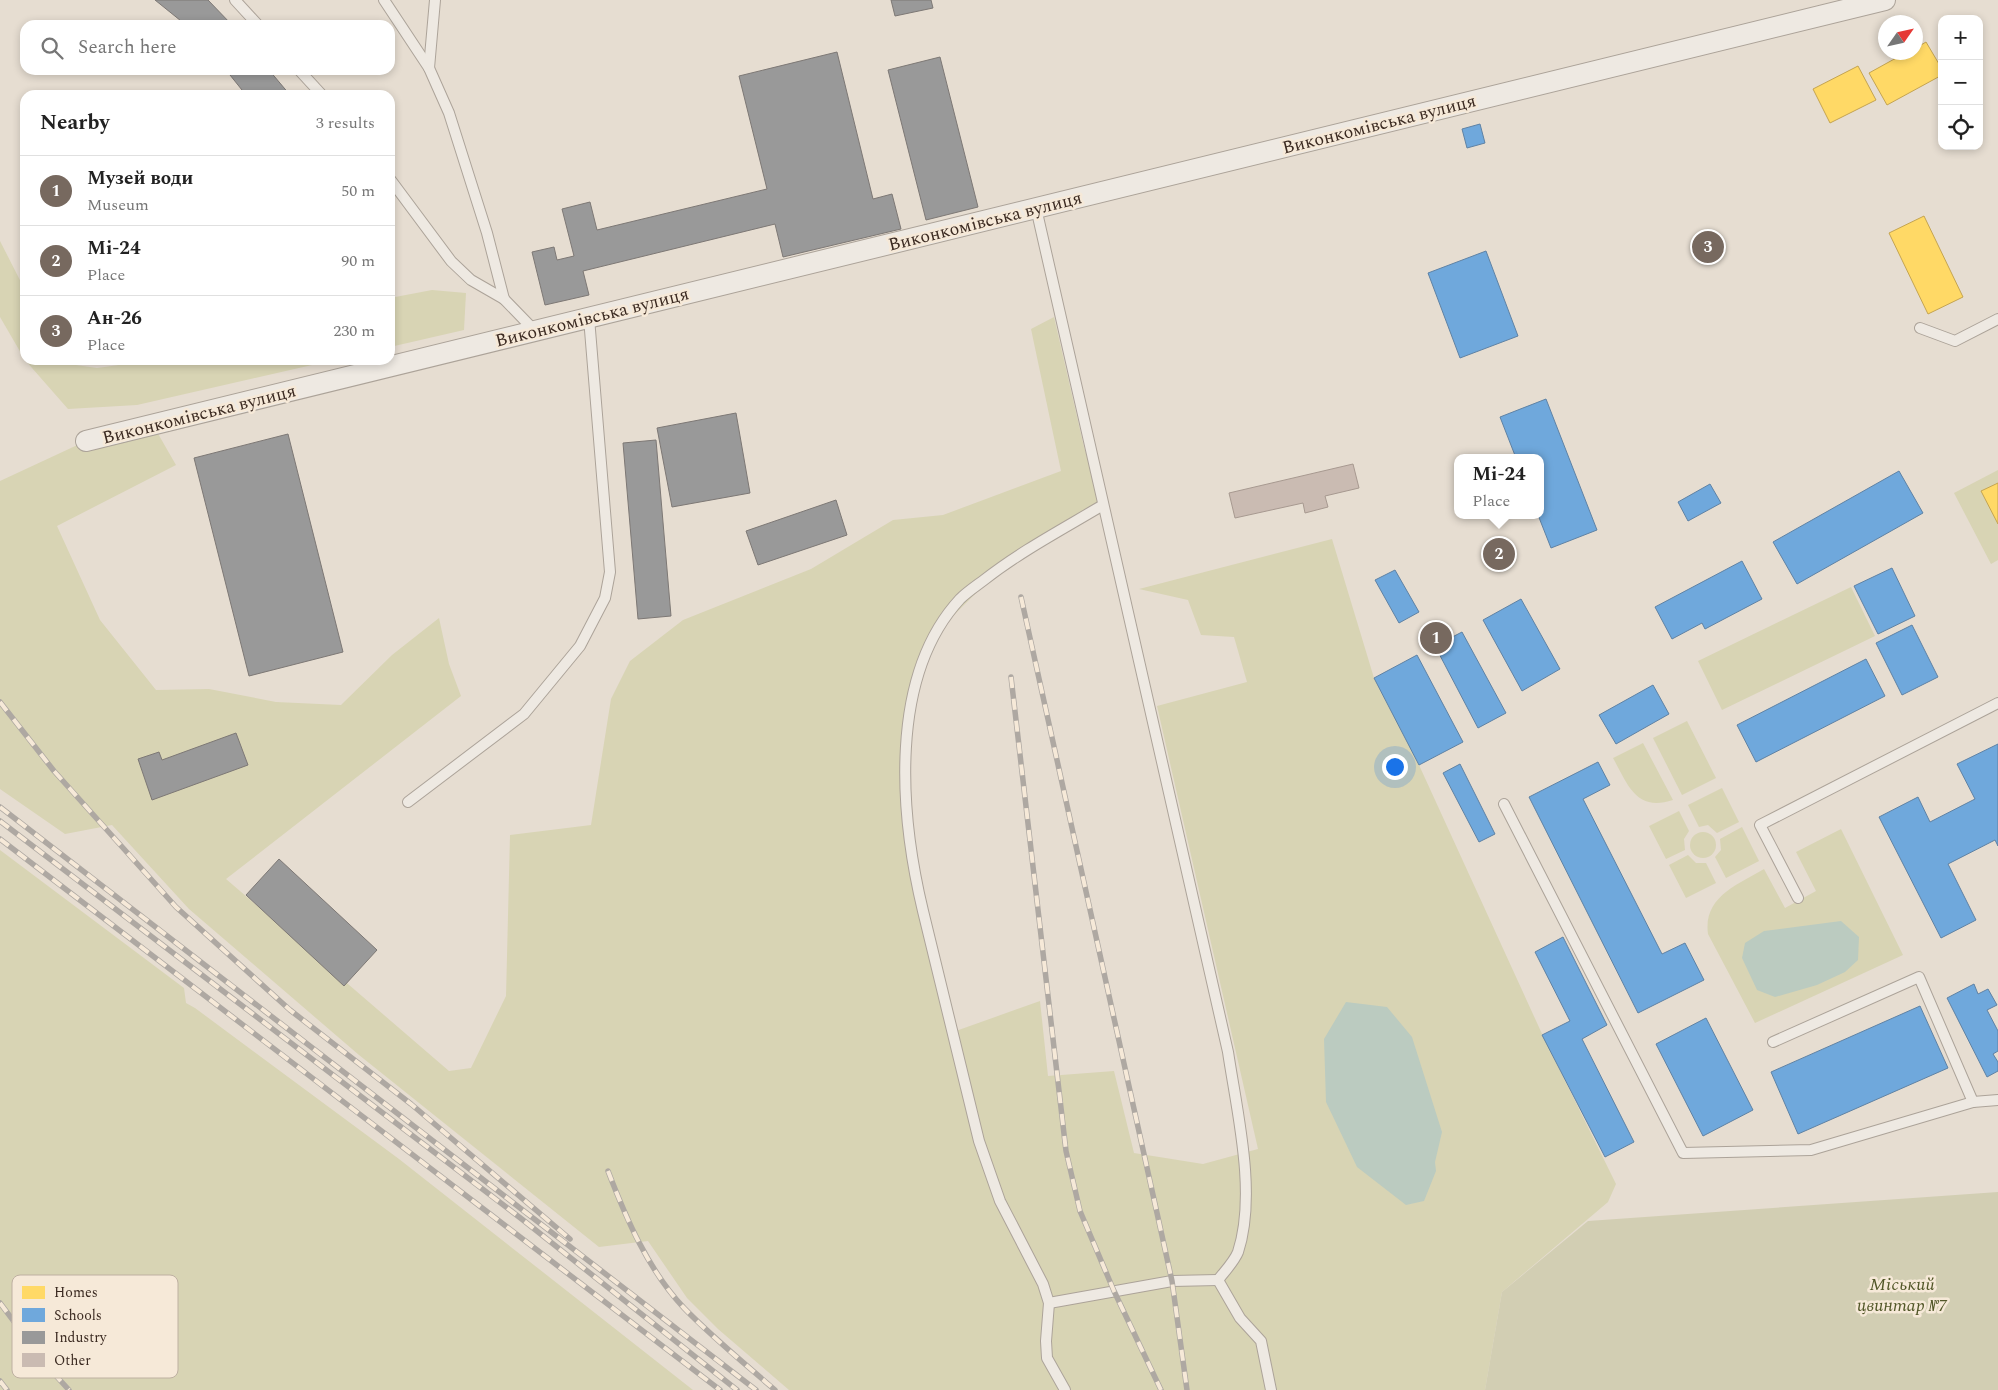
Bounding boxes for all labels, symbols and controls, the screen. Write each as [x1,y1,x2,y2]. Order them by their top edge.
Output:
north arrow [1878,15,1923,60]
map controls [1938,15,1983,150]
button: + [1938,15,1983,60]
search box [20,20,395,75]
text: Search here [78,33,177,62]
icon: search [38,34,66,62]
button: − [1938,60,1983,105]
street label: Виконкомівська вулиця [1279,87,1479,162]
button: locate [1938,105,1983,150]
text: Nearby [40,107,110,139]
text: 3 results [316,111,375,135]
text: Музей води [87,164,193,193]
text: 1 [52,179,60,203]
text: 50 m [341,179,375,203]
street label: Виконкомівська вулиця [885,184,1085,259]
text: Museum [87,193,149,217]
pin: 3 [1692,228,1724,266]
text: Мі-24 [87,234,141,263]
text: 2 [52,249,60,273]
text: 90 m [341,249,375,273]
text: Place [87,263,125,287]
street label: Виконкомівська вулиця [492,280,692,355]
text: Ан-26 [87,304,142,333]
text: 3 [52,319,60,343]
text: 230 m [333,319,375,343]
text: Place [87,333,125,357]
street label: Виконкомівська вулиця [99,377,299,452]
popup [1454,454,1544,519]
text: Мі-24 [1472,460,1526,489]
text: Place [1472,489,1510,513]
pin: 2 [1483,535,1515,573]
pin: 1 [1420,619,1452,657]
your location [1382,754,1408,780]
park label: Міський цвинтар №7 [1857,1271,1948,1319]
legend [12,1275,178,1378]
text: Homes [54,1282,98,1303]
text: Schools [54,1305,102,1326]
text: Industry [54,1327,108,1348]
text: Other [54,1350,91,1371]

